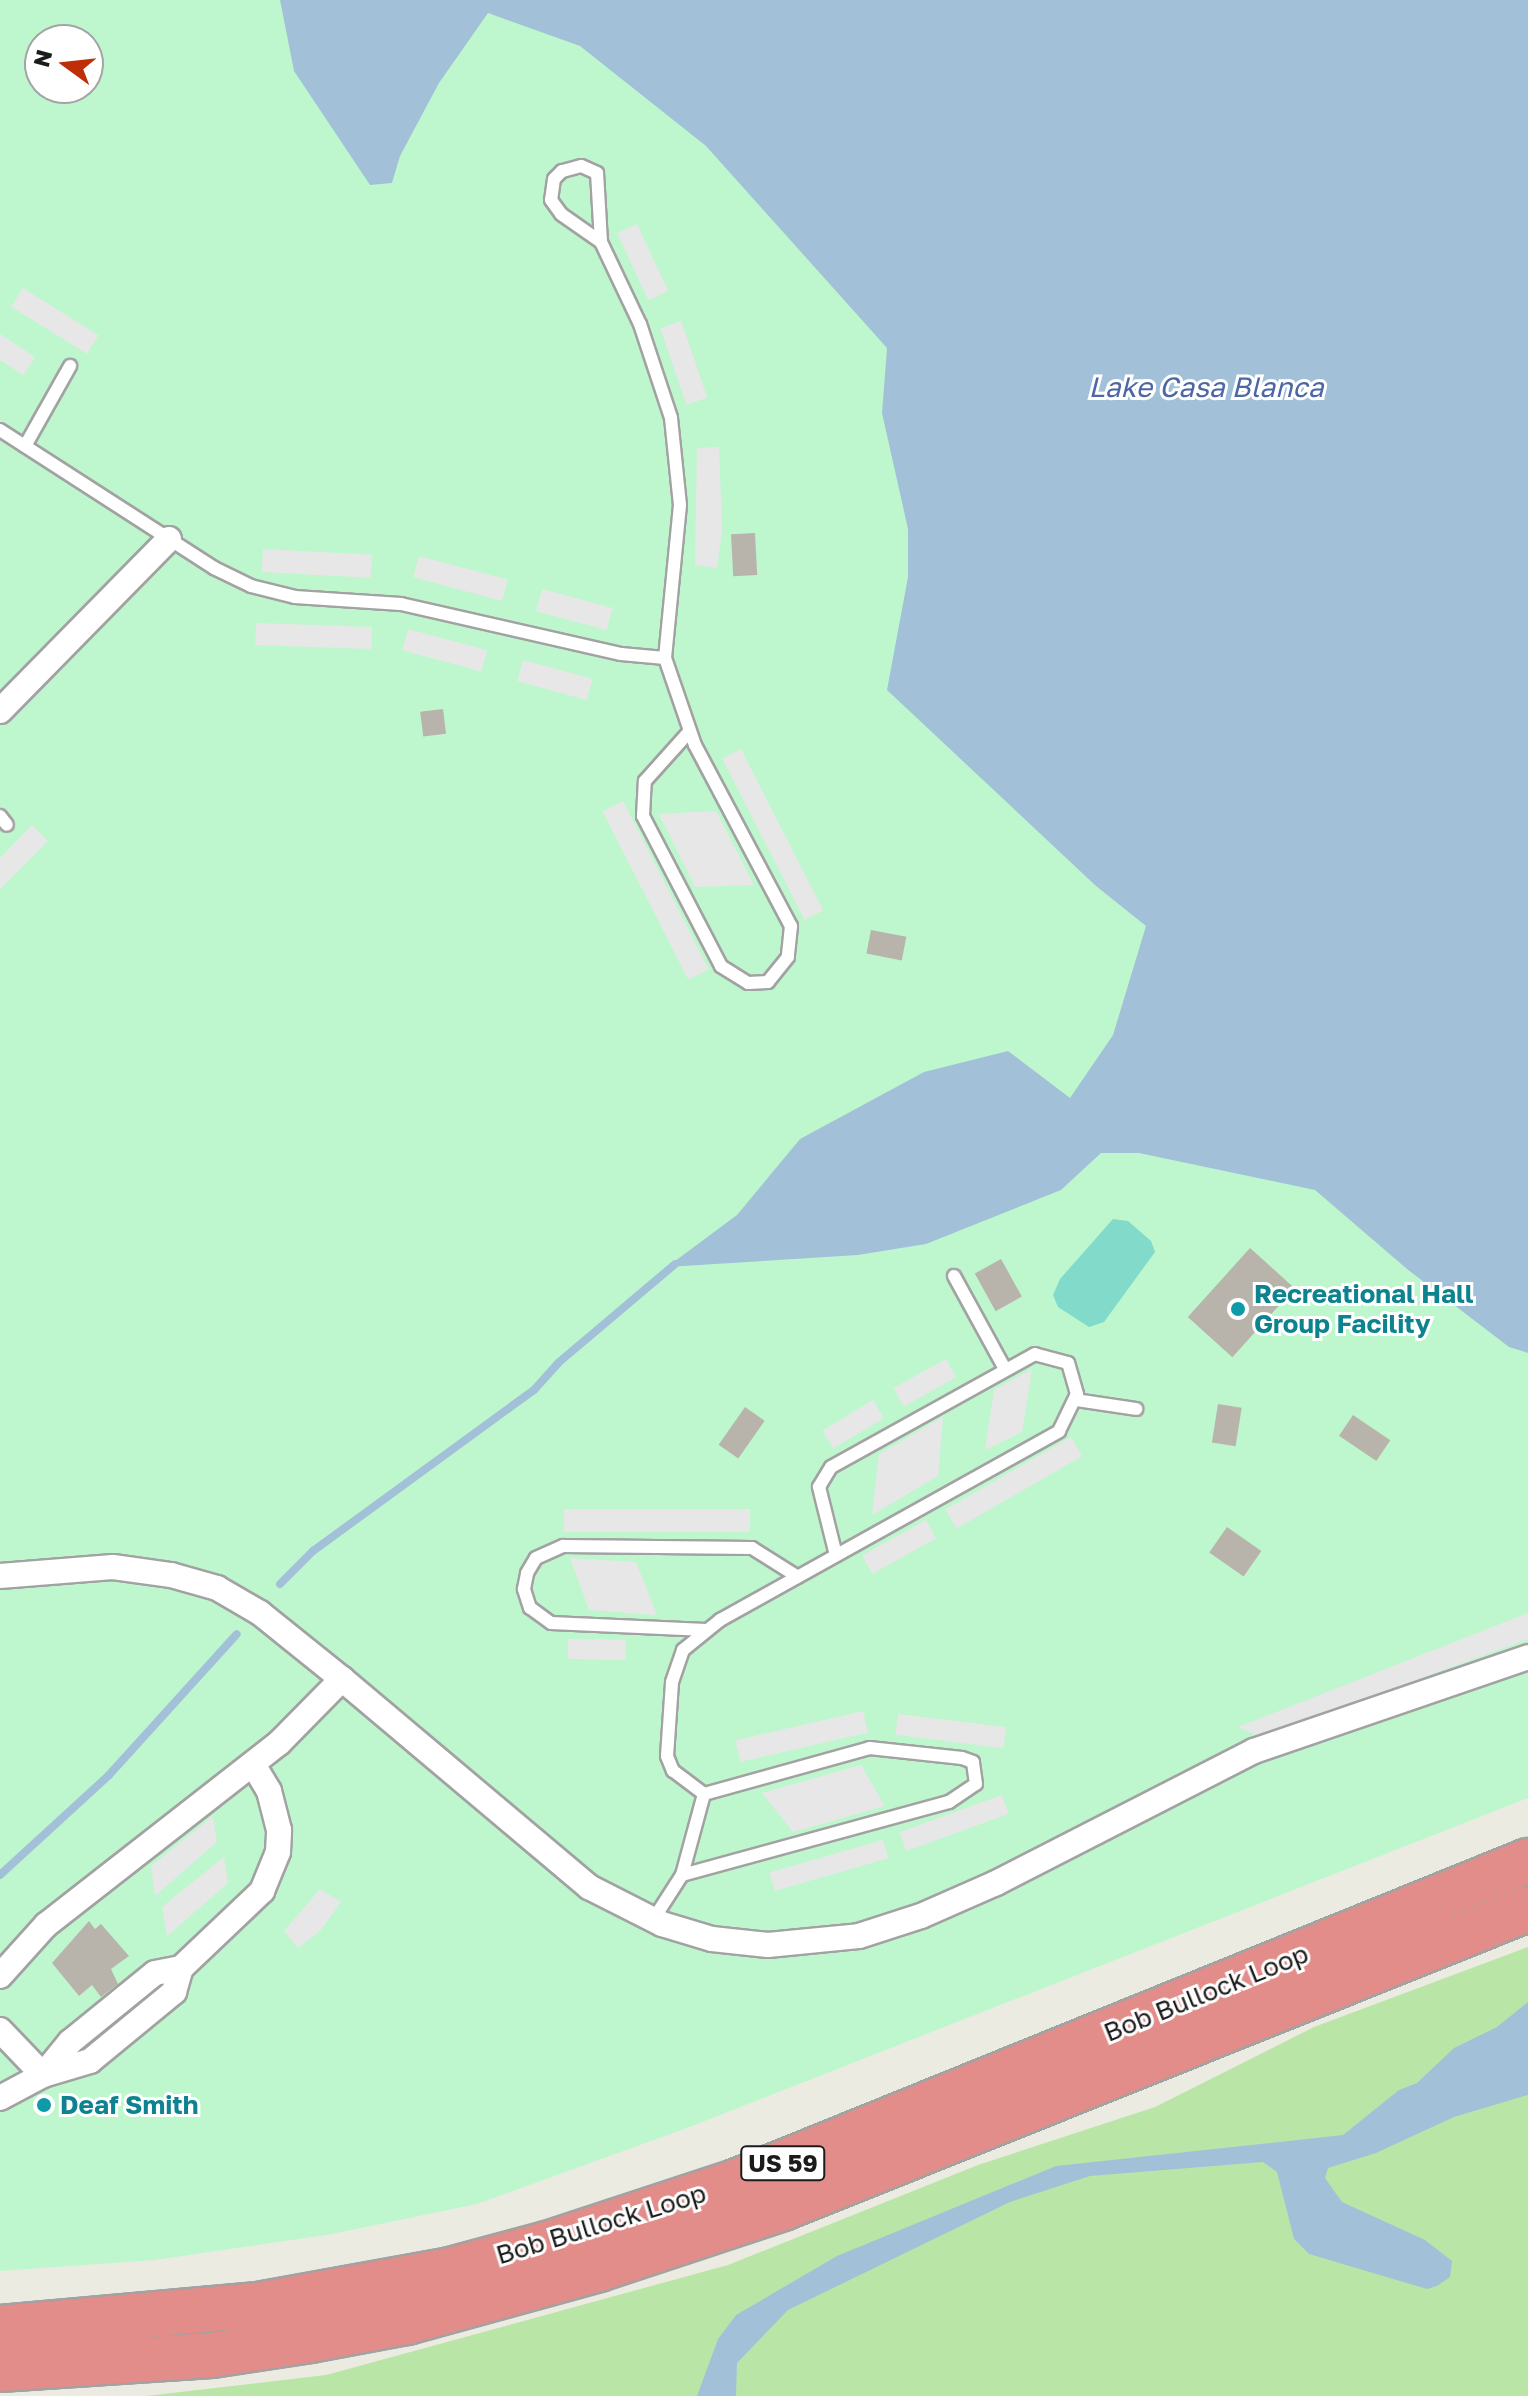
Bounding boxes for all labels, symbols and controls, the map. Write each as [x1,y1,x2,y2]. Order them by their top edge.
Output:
north arrow [24,24,104,104]
text: N [27,47,57,70]
water label: Lake Casa Blanca [1089,370,1323,404]
place label: Recreational Hall Group Facility [1254,1278,1474,1340]
marker: Recreational Hall Group Facility [1229,1300,1247,1318]
street label: Bob Bullock Loop [1099,1938,1313,2048]
place label: Deaf Smith [60,2089,198,2121]
marker: Deaf Smith [35,2096,53,2114]
road number: US 59 [739,2143,827,2183]
street label: Bob Bullock Loop [492,2177,710,2271]

